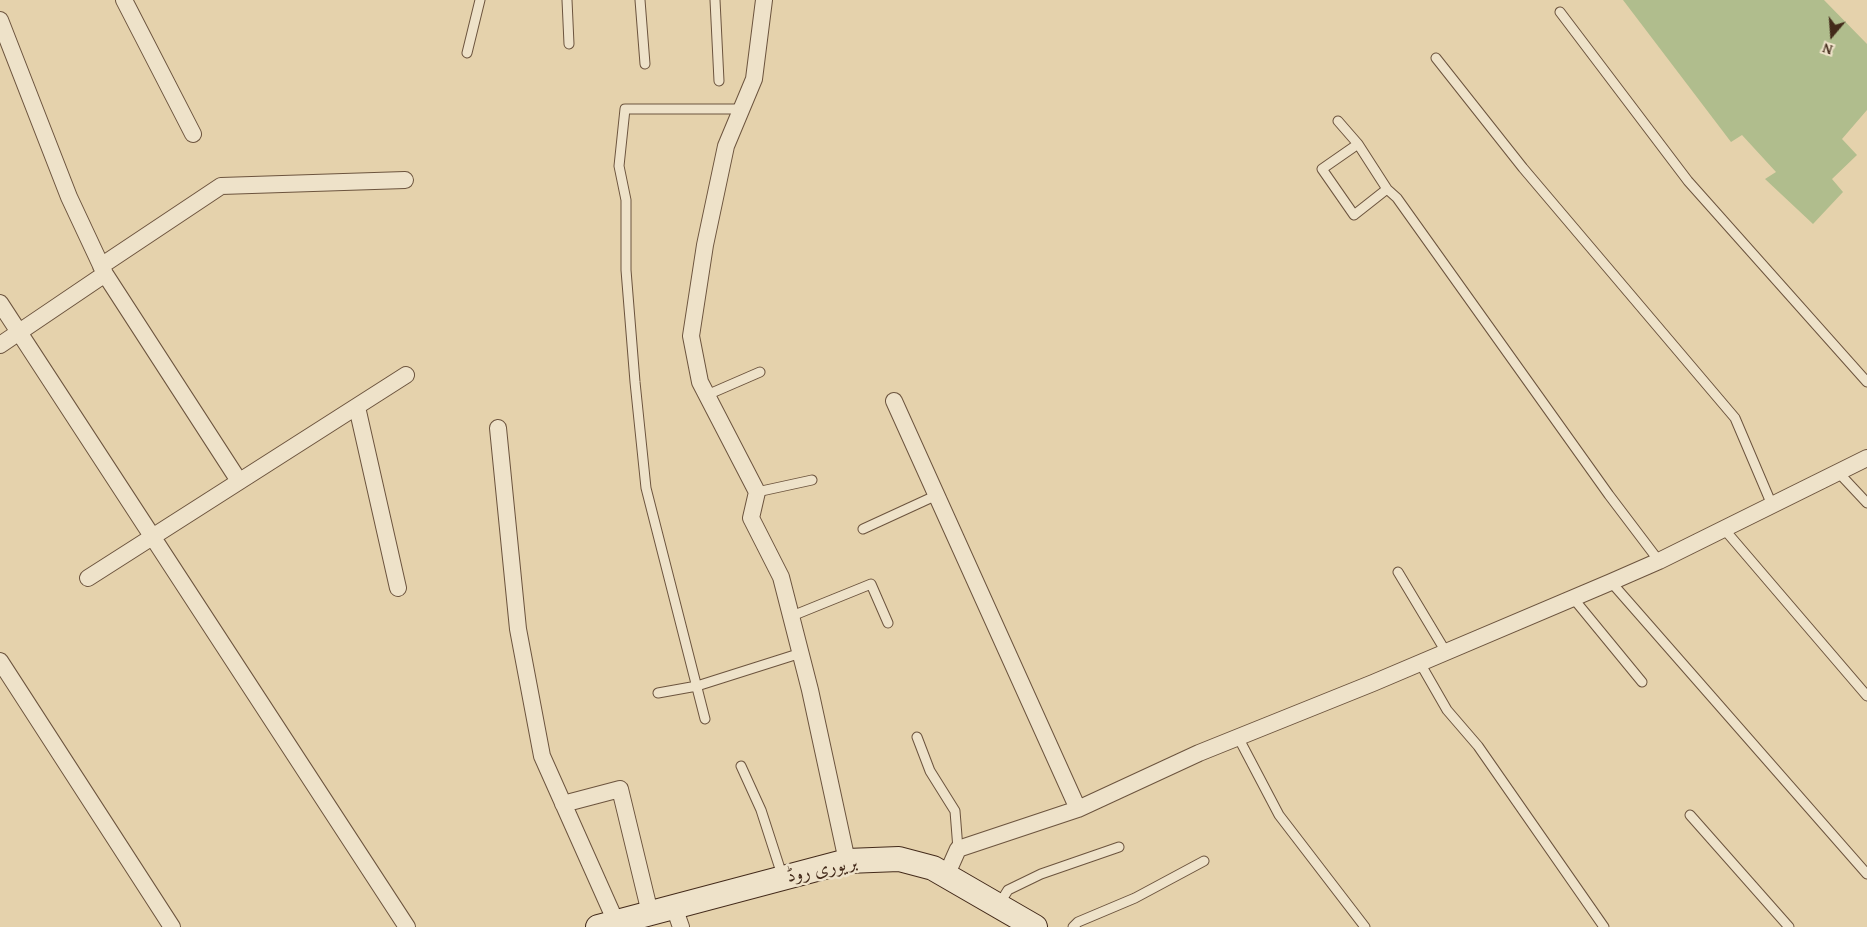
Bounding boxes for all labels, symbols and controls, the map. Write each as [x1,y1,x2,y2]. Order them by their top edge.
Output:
north arrow [1807,10,1857,60]
text: N [1820,38,1835,60]
street label: بریوری روڈ [785,851,859,889]

